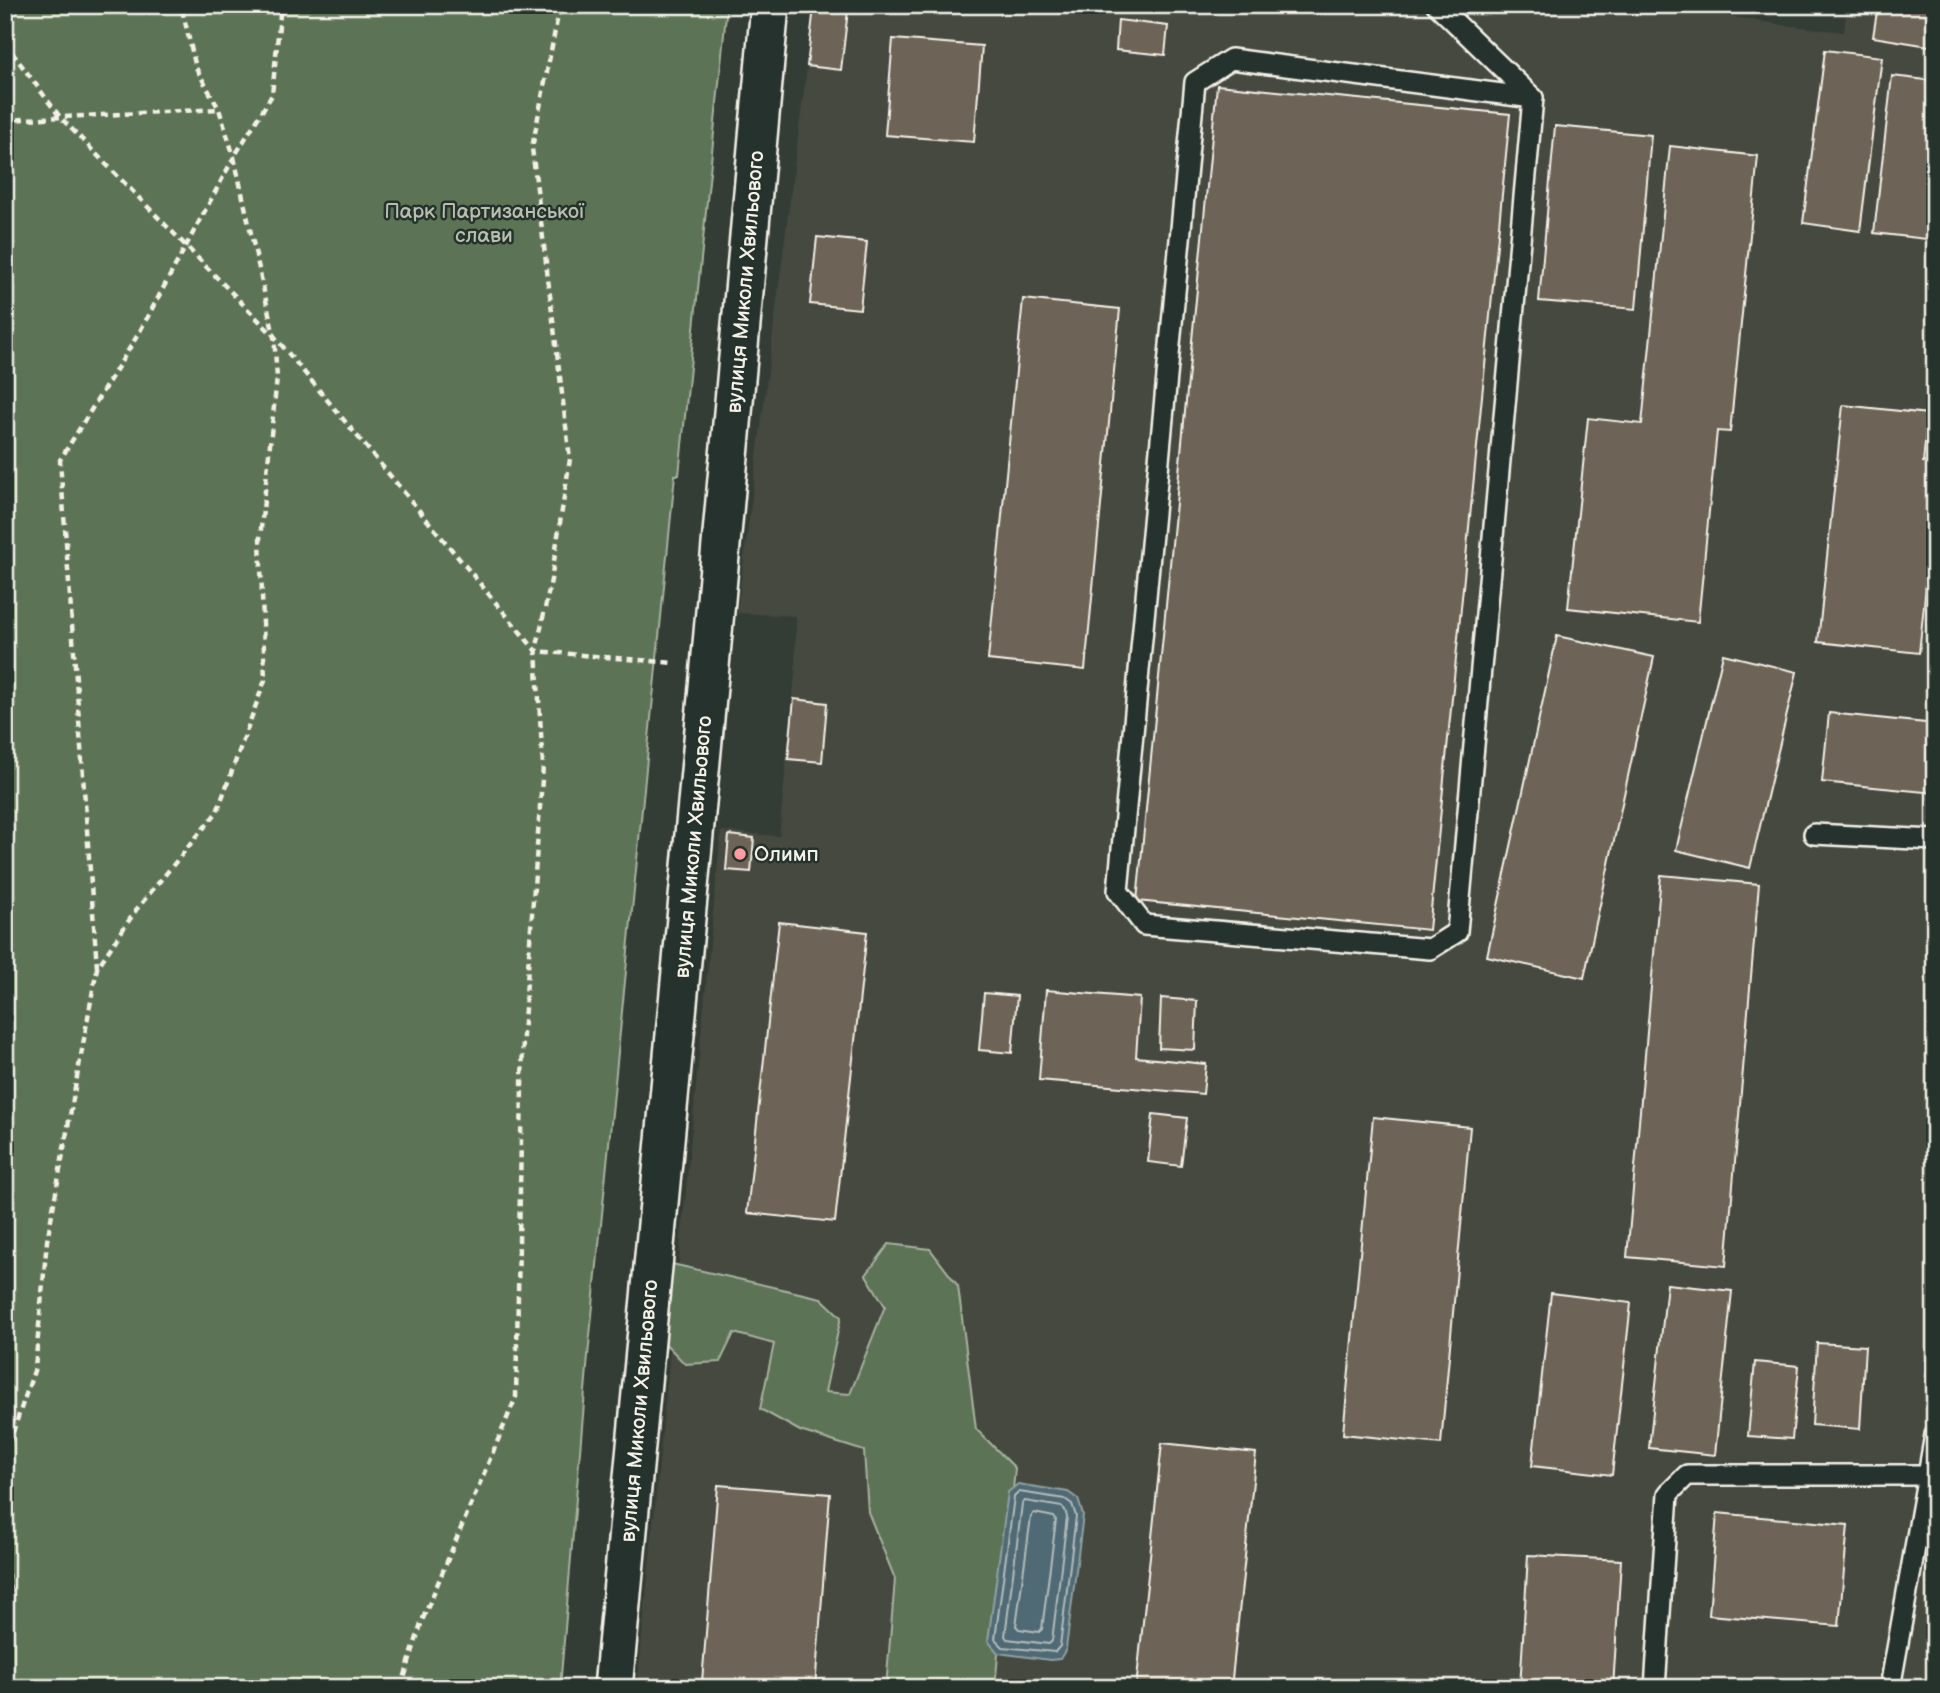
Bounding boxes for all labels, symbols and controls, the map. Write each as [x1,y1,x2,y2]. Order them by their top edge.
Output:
street label: вулиця Миколи Хвильового [722,150,769,414]
park label: Парк Партизанської слави [384,199,585,248]
street label: вулиця Миколи Хвильового [670,715,717,979]
place label: Олимп [754,842,819,867]
marker: Олимп [732,846,748,862]
street label: вулиця Миколи Хвильового [616,1279,663,1543]

